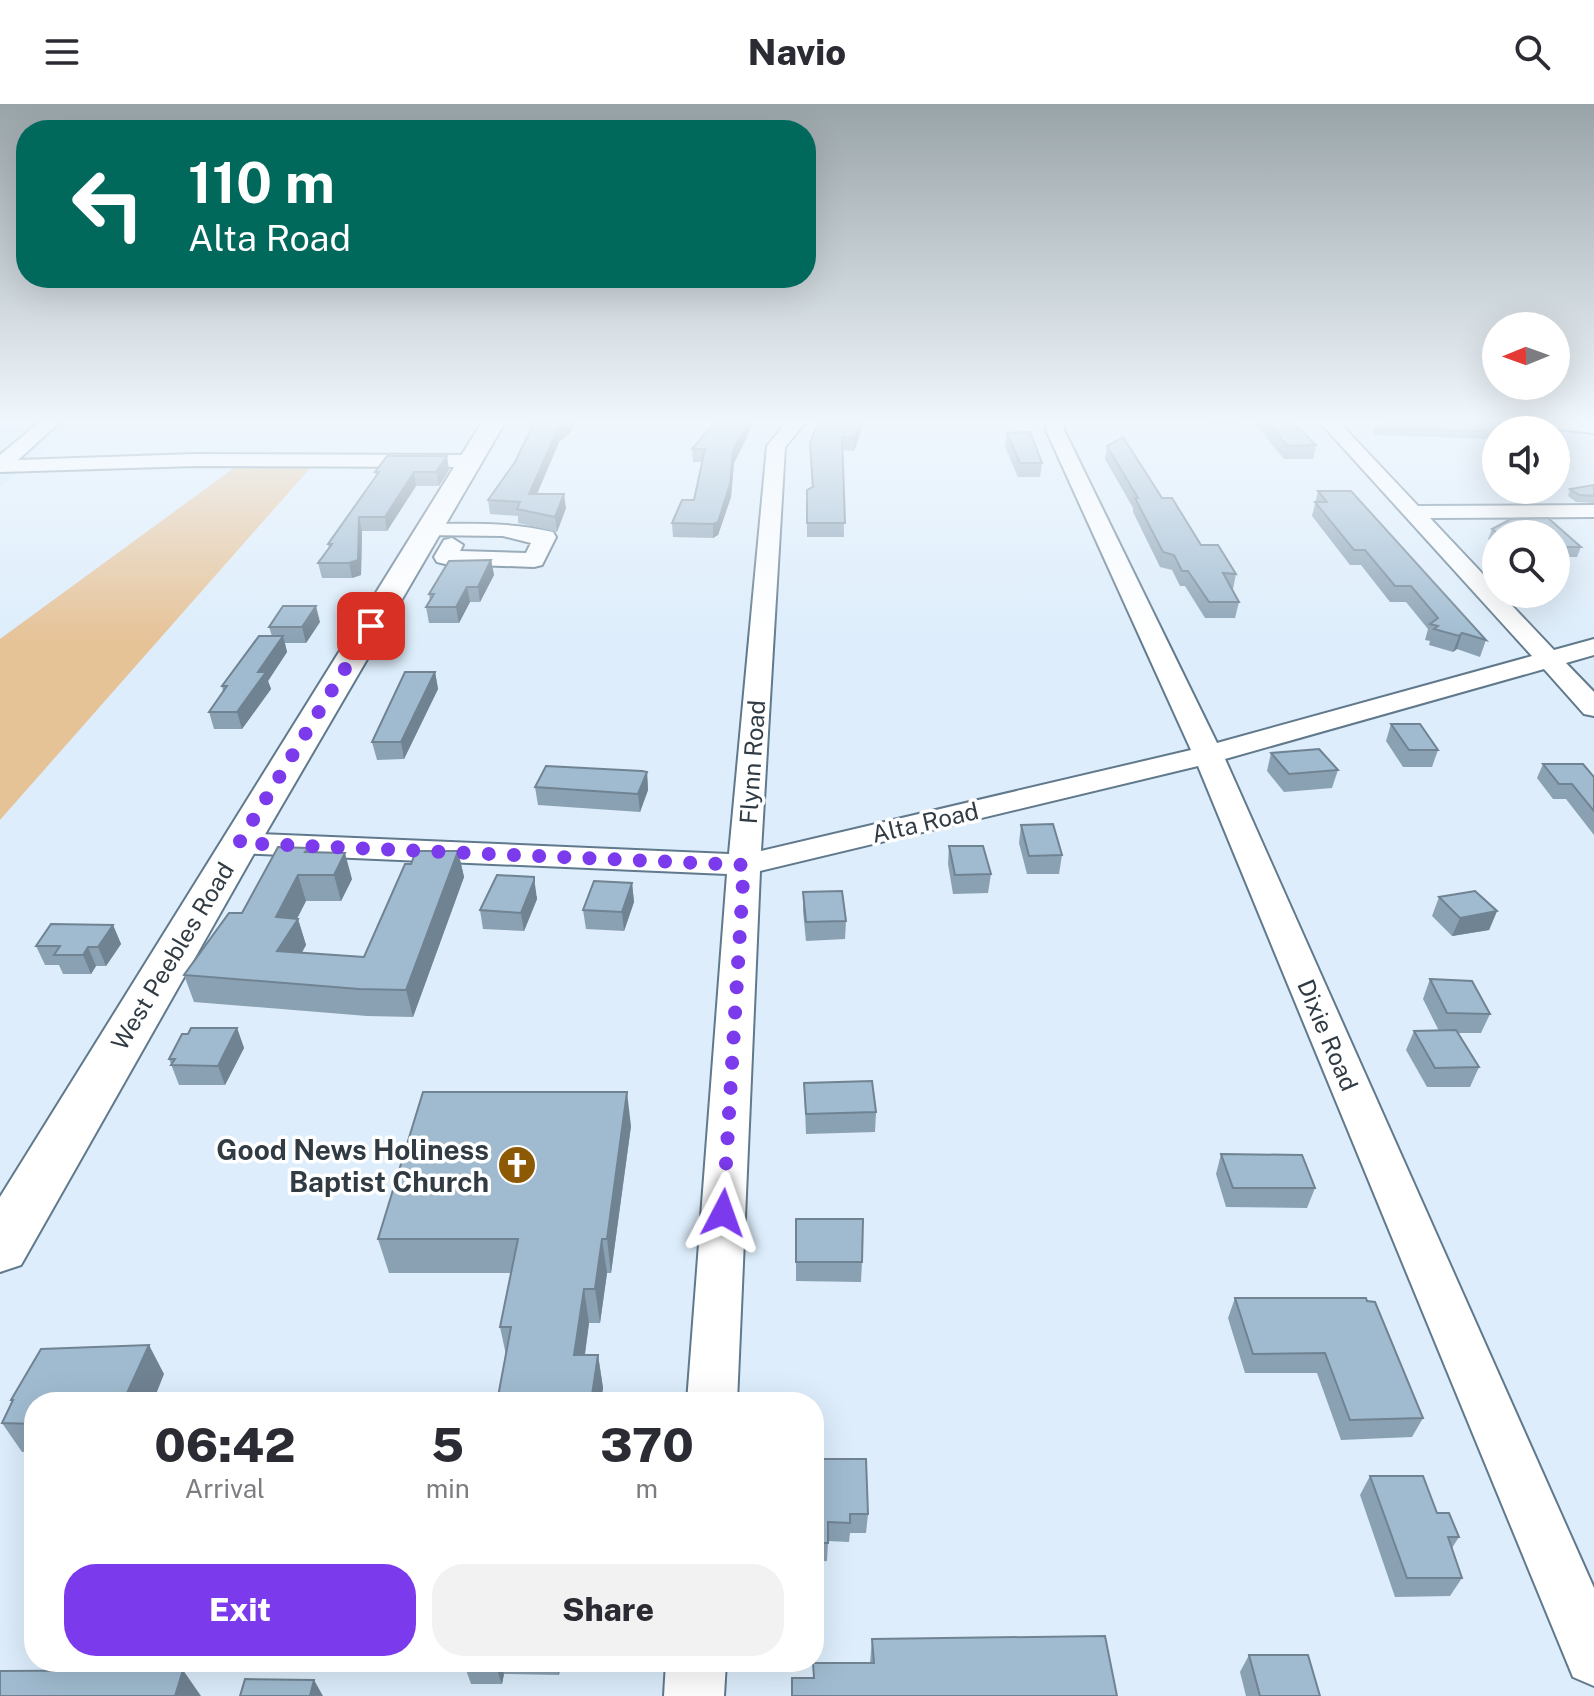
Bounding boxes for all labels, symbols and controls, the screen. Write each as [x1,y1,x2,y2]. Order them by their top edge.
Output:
icon: menu [40,30,84,74]
icon: search [1510,30,1554,74]
text: Navio [748,31,846,73]
text: 110 m [188,150,335,216]
icon: left [56,152,160,256]
text: Alta Road [188,217,351,259]
north arrow [1482,312,1570,400]
map controls [1482,312,1570,608]
button: sound [1482,416,1570,504]
button: search [1482,520,1570,608]
pin [337,592,405,660]
icon: arrive [349,604,393,648]
street label: Flynn Road [734,699,770,825]
street label: Alta Road [869,796,981,848]
street label: West Peebles Road [105,857,239,1055]
street label: Dixie Road [1292,975,1364,1095]
place label: Good News Holiness Baptist Church [216,1133,489,1198]
church icon: Good News Holiness Baptist Church [496,1144,538,1186]
position arrow [681,1171,765,1255]
text: 06:42 [154,1416,296,1473]
text: 5 [431,1416,464,1473]
text: 370 [600,1416,694,1473]
text: Arrival [185,1473,265,1504]
text: min [426,1473,470,1504]
text: m [636,1473,658,1504]
button: Exit [64,1564,416,1656]
button: Share [432,1564,784,1656]

